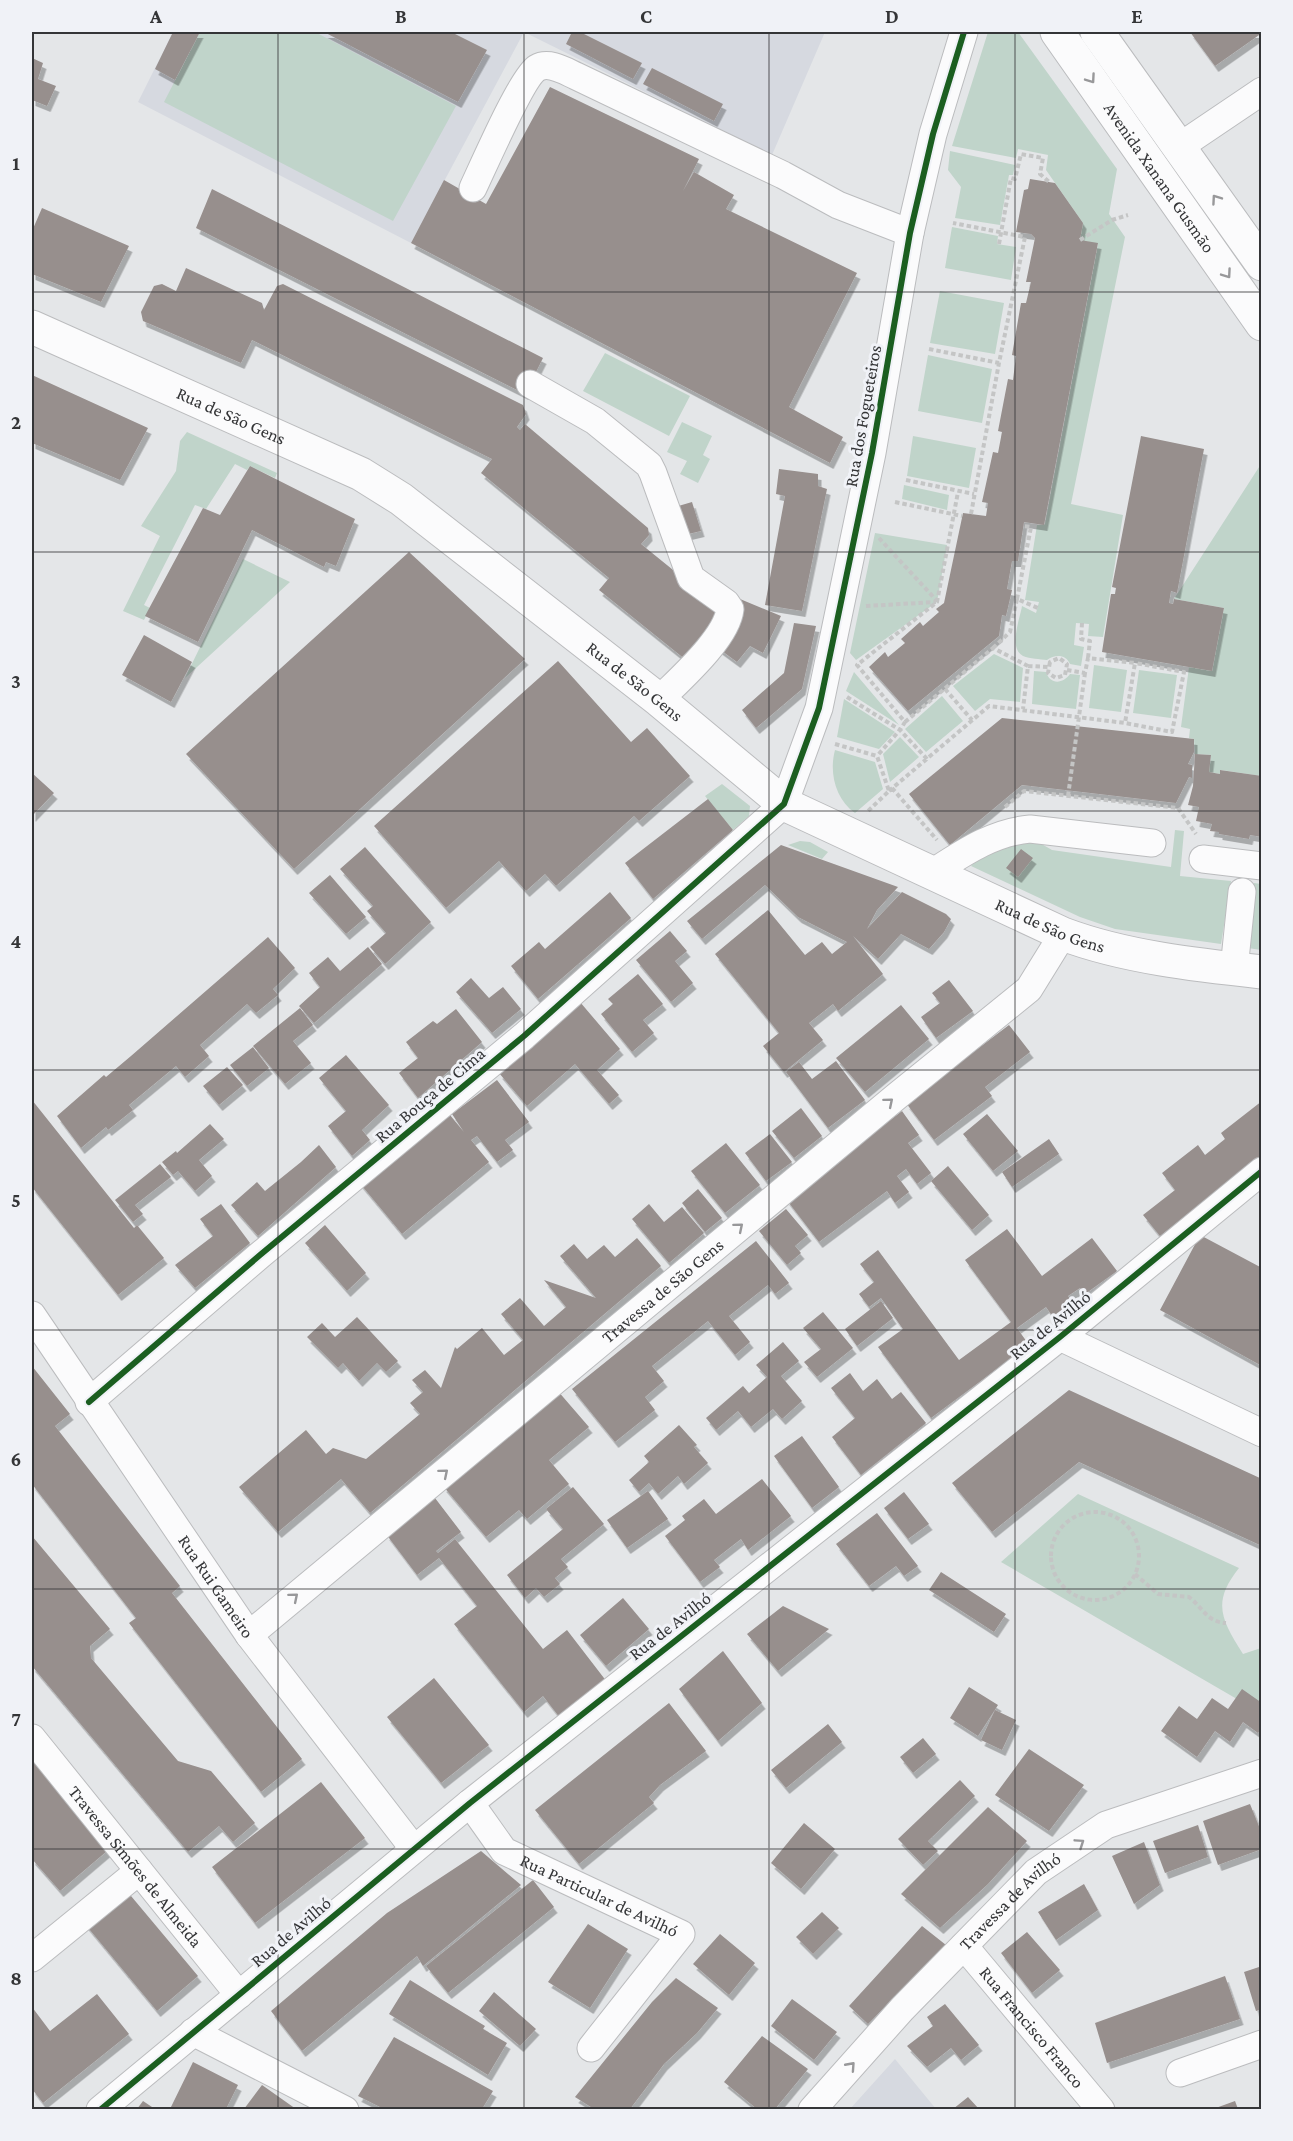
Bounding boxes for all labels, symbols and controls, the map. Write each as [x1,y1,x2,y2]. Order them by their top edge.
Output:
text: A [149,5,163,27]
text: B [395,5,407,27]
text: C [640,5,652,27]
text: D [885,5,899,27]
text: E [1131,5,1143,27]
one-way arrow [1084,73,1095,84]
street label: Avenida Xanana Gusmão [1100,99,1219,257]
text: 1 [12,152,20,174]
one-way arrow [1212,195,1223,206]
one-way arrow [1220,267,1231,278]
street label: Rua dos Fogueteiros [841,343,885,489]
street label: Rua de São Gens [174,383,289,449]
text: 2 [11,411,21,433]
street label: Rua de São Gens [583,637,687,726]
text: 3 [11,670,21,692]
street label: Rua de São Gens [992,894,1107,957]
text: 4 [11,930,22,952]
street label: Rua Bouça de Cima [371,1043,489,1147]
one-way arrow [882,1099,893,1110]
text: 5 [11,1189,21,1211]
one-way arrow [732,1223,743,1234]
street label: Travessa de São Gens [598,1235,727,1347]
street label: Rua de Avilhó [1006,1286,1094,1364]
text: 6 [11,1448,21,1470]
one-way arrow [437,1469,448,1480]
street label: Rua Rui Gameiro [174,1531,258,1642]
street label: Rua de Avilhó [625,1588,715,1664]
one-way arrow [287,1594,298,1605]
text: 7 [11,1708,21,1730]
street label: Travessa Simões de Almeida [64,1782,207,1951]
one-way arrow [1073,1839,1084,1850]
street label: Travessa de Avilhó [955,1848,1065,1954]
street label: Rua Particular de Avilhó [517,1850,681,1941]
street label: Rua de Avilhó [247,1893,335,1971]
street label: Rua Francisco Franco [976,1963,1088,2092]
text: 8 [10,1967,22,1989]
one-way arrow [844,2062,855,2073]

